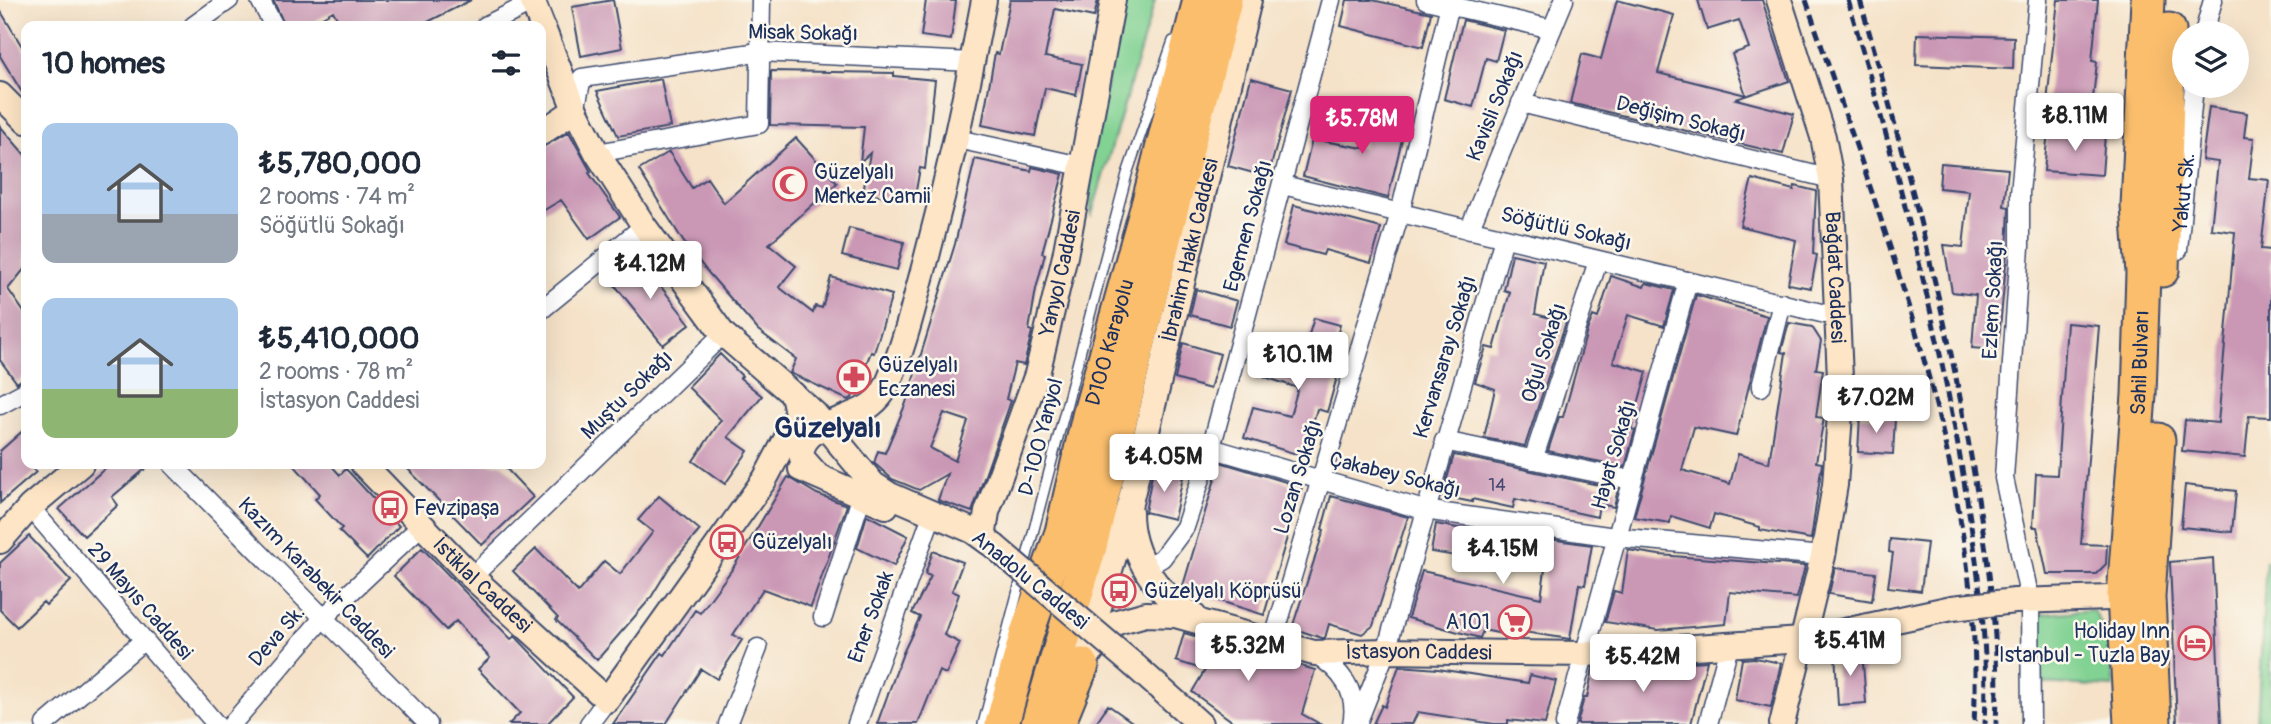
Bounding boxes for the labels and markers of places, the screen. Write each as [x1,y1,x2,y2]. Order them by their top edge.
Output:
pin: ₺8.11M [2018,94,2132,153]
pin: ₺5.78M [1305,96,1419,156]
place label: Güzelyalı Merkez Camii [814,159,931,210]
mosque icon: Güzelyalı Merkez Camii [771,165,809,203]
pin: ₺4.12M [593,242,707,301]
pin: ₺10.1M [1241,332,1355,392]
place label: Güzelyalı Eczanesi [878,352,958,403]
pharmacy icon: Güzelyalı Eczanesi [835,358,873,396]
pin: ₺7.02M [1819,376,1933,435]
pin: ₺4.05M [1107,434,1221,494]
bus stop icon: Fevzipaşa [371,489,409,527]
place label: Fevzipaşa [414,495,499,522]
bus stop icon: Güzelyalı [708,523,746,561]
pin: ₺4.15M [1446,526,1560,586]
place label: Güzelyalı [752,529,832,556]
bus stop icon: Güzelyalı Köprüsü [1100,572,1138,610]
place label: Güzelyalı Köprüsü [1144,578,1302,605]
supermarket icon: A101 [1496,603,1534,641]
place label: A101 [1446,609,1490,636]
pin: ₺5.41M [1793,618,1907,678]
place label: Holiday Inn Istanbul - Tuzla Bay [1999,618,2170,669]
pin: ₺5.32M [1191,624,1305,683]
hotel icon: Holiday Inn Istanbul - Tuzla Bay [2176,624,2214,662]
pin: ₺5.42M [1586,634,1700,694]

